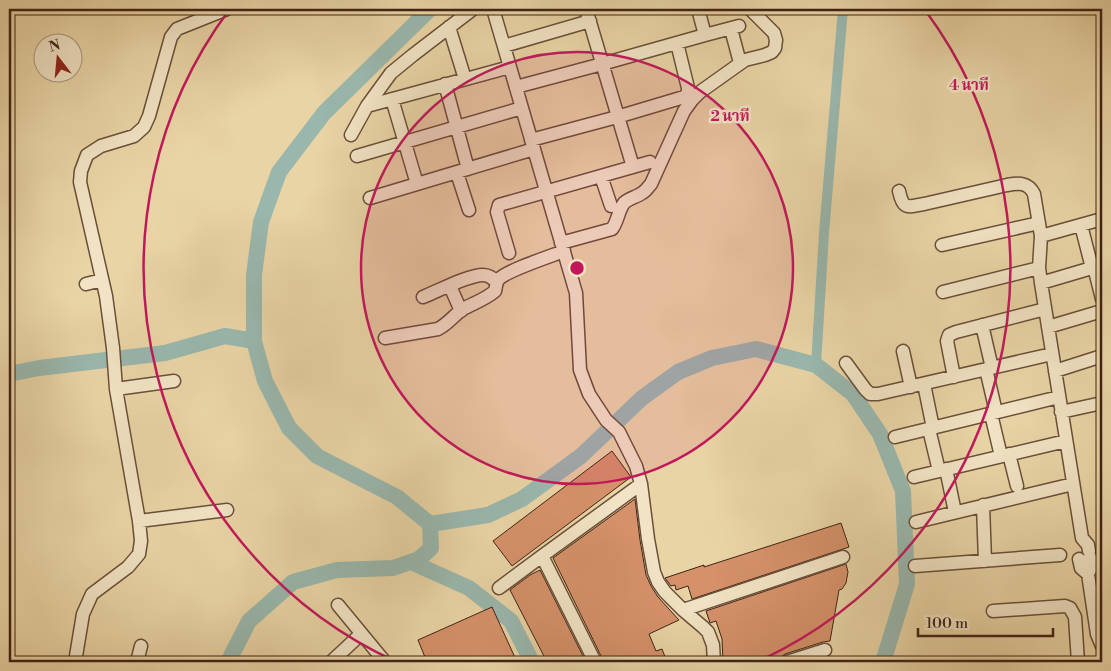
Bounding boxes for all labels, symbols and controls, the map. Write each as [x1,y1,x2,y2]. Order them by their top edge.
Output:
north arrow [32,32,82,82]
text: N [47,36,62,57]
text: 4 นาที [949,76,989,95]
text: 2 นาที [710,107,750,126]
centre of rings [568,259,586,277]
scale bar [918,606,1054,638]
text: 100 m [926,614,968,633]

